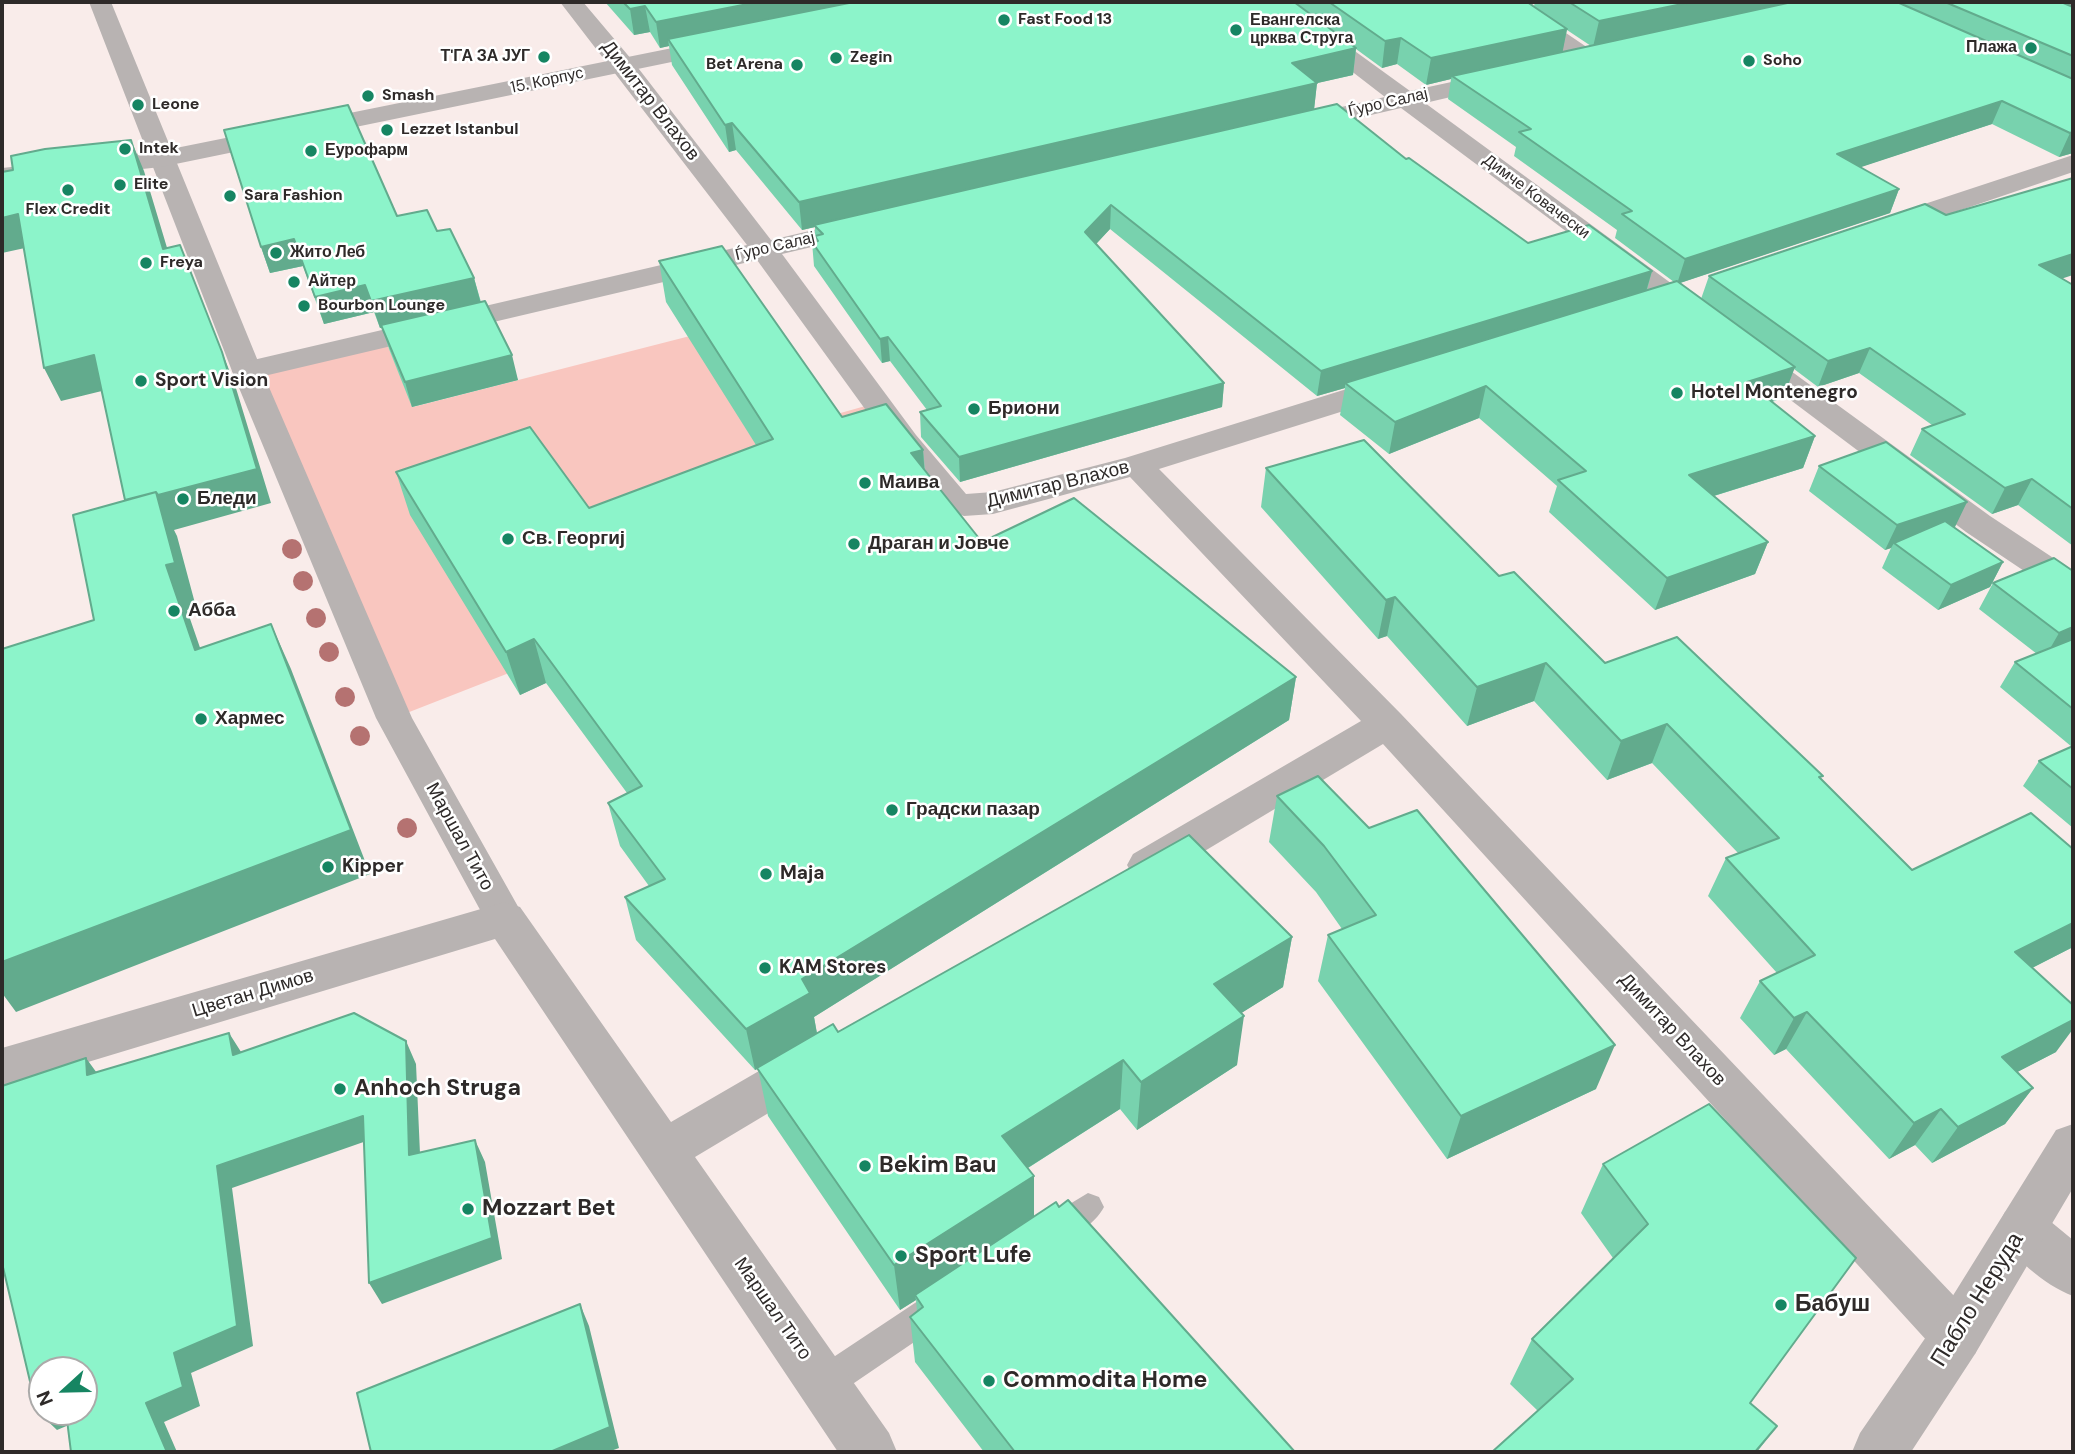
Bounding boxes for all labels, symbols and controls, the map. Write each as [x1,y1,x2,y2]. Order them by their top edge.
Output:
place label: Fast Food 13 [1018,10,1112,30]
place label: Евангелска црква Струга [1250,11,1353,49]
marker: Fast Food 13 [996,12,1012,28]
marker: Евангелска црква Струга [1228,22,1244,38]
street label: Димитар Влахов [596,36,704,166]
place label: Плажа [1966,38,2017,58]
marker: Плажа [2023,40,2039,56]
place label: Т'ГА ЗА ЈУГ [440,47,530,67]
place label: Zegin [850,48,892,68]
marker: Т'ГА ЗА ЈУГ [536,49,552,65]
marker: Zegin [828,50,844,66]
place label: Soho [1763,51,1802,71]
marker: Soho [1741,53,1757,69]
place label: Bet Arena [706,55,783,75]
marker: Bet Arena [789,57,805,73]
street label: 15. Корпус [509,64,585,98]
street label: Ѓуро Салај [1346,85,1430,121]
place label: Smash [382,86,434,106]
marker: Smash [360,88,376,104]
place label: Leone [152,95,199,115]
marker: Leone [130,97,146,113]
place label: Lezzet Istanbul [401,120,518,140]
marker: Lezzet Istanbul [379,122,395,138]
place label: Intek [139,139,179,159]
marker: Intek [117,141,133,157]
place label: Еурофарм [325,141,408,161]
marker: Еурофарм [303,143,319,159]
street label: Димче Ковачески [1479,151,1593,243]
place label: Elite [134,175,168,195]
marker: Elite [112,177,128,193]
marker: Flex Credit [60,182,76,198]
place label: Sara Fashion [244,186,343,206]
marker: Sara Fashion [222,188,238,204]
place label: Flex Credit [26,200,110,220]
street label: Ѓуро Салај [733,229,817,265]
place label: Жито Леб [290,243,365,263]
marker: Жито Леб [268,245,284,261]
place label: Freya [160,253,203,273]
marker: Freya [138,255,154,271]
place label: Айтер [308,272,356,292]
marker: Айтер [286,274,302,290]
place label: Bourbon Lounge [318,296,445,316]
marker: Bourbon Lounge [296,298,312,314]
place label: Sport Vision [155,370,268,392]
marker: Sport Vision [133,373,149,389]
place label: Hotel Montenegro [1691,382,1858,404]
marker: Hotel Montenegro [1669,385,1685,401]
place label: Бриони [988,398,1060,420]
marker: Бриони [966,401,982,417]
street label: Димитар Влахов [984,456,1132,514]
place label: Маива [879,472,939,494]
marker: Маива [857,475,873,491]
place label: Бледи [197,488,257,510]
marker: Бледи [175,491,191,507]
place label: Св. Георгиј [522,528,625,550]
marker: Св. Георгиј [500,531,516,547]
place label: Драган и Јовче [868,533,1009,555]
marker: Драган и Јовче [846,536,862,552]
place label: Абба [188,600,236,622]
marker: Абба [166,603,182,619]
place label: Хармес [215,708,285,730]
marker: Хармес [193,711,209,727]
street label: Маршал Тито [420,779,498,895]
place label: Градски пазар [906,799,1040,821]
marker: Градски пазар [884,802,900,818]
place label: Kipper [342,856,404,878]
marker: Kipper [320,859,336,875]
place label: Maja [780,863,824,885]
marker: Maja [758,866,774,882]
place label: KAM Stores [779,957,886,979]
marker: KAM Stores [757,960,773,976]
street label: Цветан Димов [190,965,316,1023]
street label: Димитар Влахов [1614,969,1730,1091]
place label: Anhoch Struga [354,1075,521,1103]
marker: Anhoch Struga [332,1081,348,1097]
place label: Bekim Bau [879,1152,996,1180]
marker: Bekim Bau [857,1158,873,1174]
place label: Mozzart Bet [482,1195,616,1223]
marker: Mozzart Bet [460,1201,476,1217]
street label: Пабло Неруда [1926,1228,2030,1372]
place label: Sport Lufe [915,1242,1032,1270]
marker: Sport Lufe [893,1248,909,1264]
street label: Маршал Тито [728,1253,816,1365]
place label: Бабуш [1795,1291,1870,1319]
marker: Бабуш [1773,1297,1789,1313]
north arrow [28,1356,98,1426]
place label: Commodita Home [1003,1367,1207,1395]
marker: Commodita Home [981,1373,997,1389]
text: N [31,1387,59,1409]

